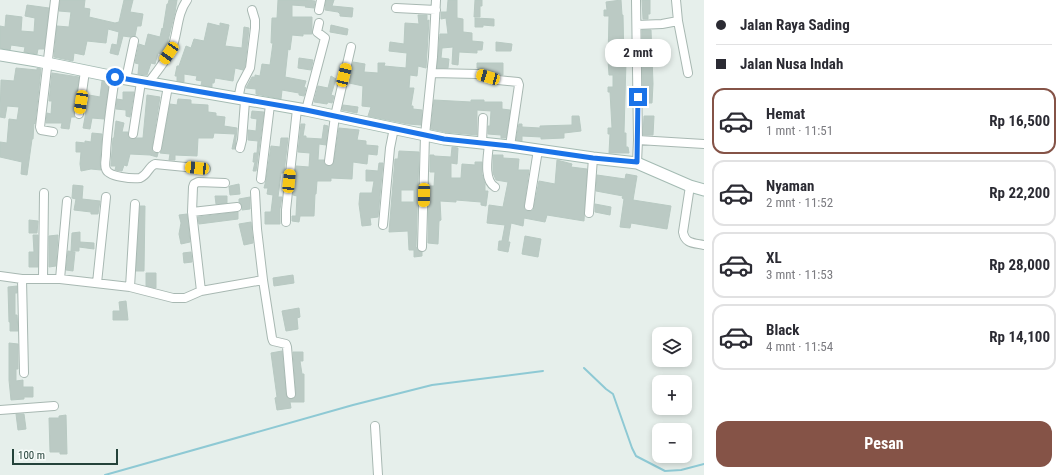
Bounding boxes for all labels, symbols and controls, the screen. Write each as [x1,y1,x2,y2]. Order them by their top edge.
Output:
text: Jalan Raya Sading [740,16,850,34]
callout: 2 mnt [605,39,671,67]
car [157,40,181,66]
text: 2 mnt [623,45,653,60]
text: Jalan Nusa Indah [740,55,843,73]
car [335,62,353,88]
route start [106,68,124,86]
car [475,68,501,86]
route end [629,88,647,106]
car [73,89,89,115]
icon: car [718,103,754,139]
text: Hemat [766,105,805,123]
text: Rp 16,500 [989,112,1050,130]
text: 1 mnt · 11:51 [766,123,833,138]
car [184,161,210,175]
car [282,168,296,194]
icon: car [718,175,754,211]
text: Nyaman [766,177,814,195]
car [418,183,430,207]
text: Rp 22,200 [989,184,1050,202]
text: 2 mnt · 11:52 [766,195,833,210]
icon: car [718,247,754,283]
text: XL [766,249,782,267]
text: Rp 28,000 [989,256,1050,274]
text: 3 mnt · 11:53 [766,267,833,282]
icon: car [718,319,754,355]
text: Black [766,321,799,339]
map controls [652,327,692,463]
button: layers [652,327,692,367]
text: Rp 14,100 [989,328,1050,346]
text: 4 mnt · 11:54 [766,339,833,354]
button: + [652,375,692,415]
button: Pesan [716,421,1052,467]
button: − [652,423,692,463]
scale bar [12,447,118,466]
text: 100 m [18,449,45,462]

